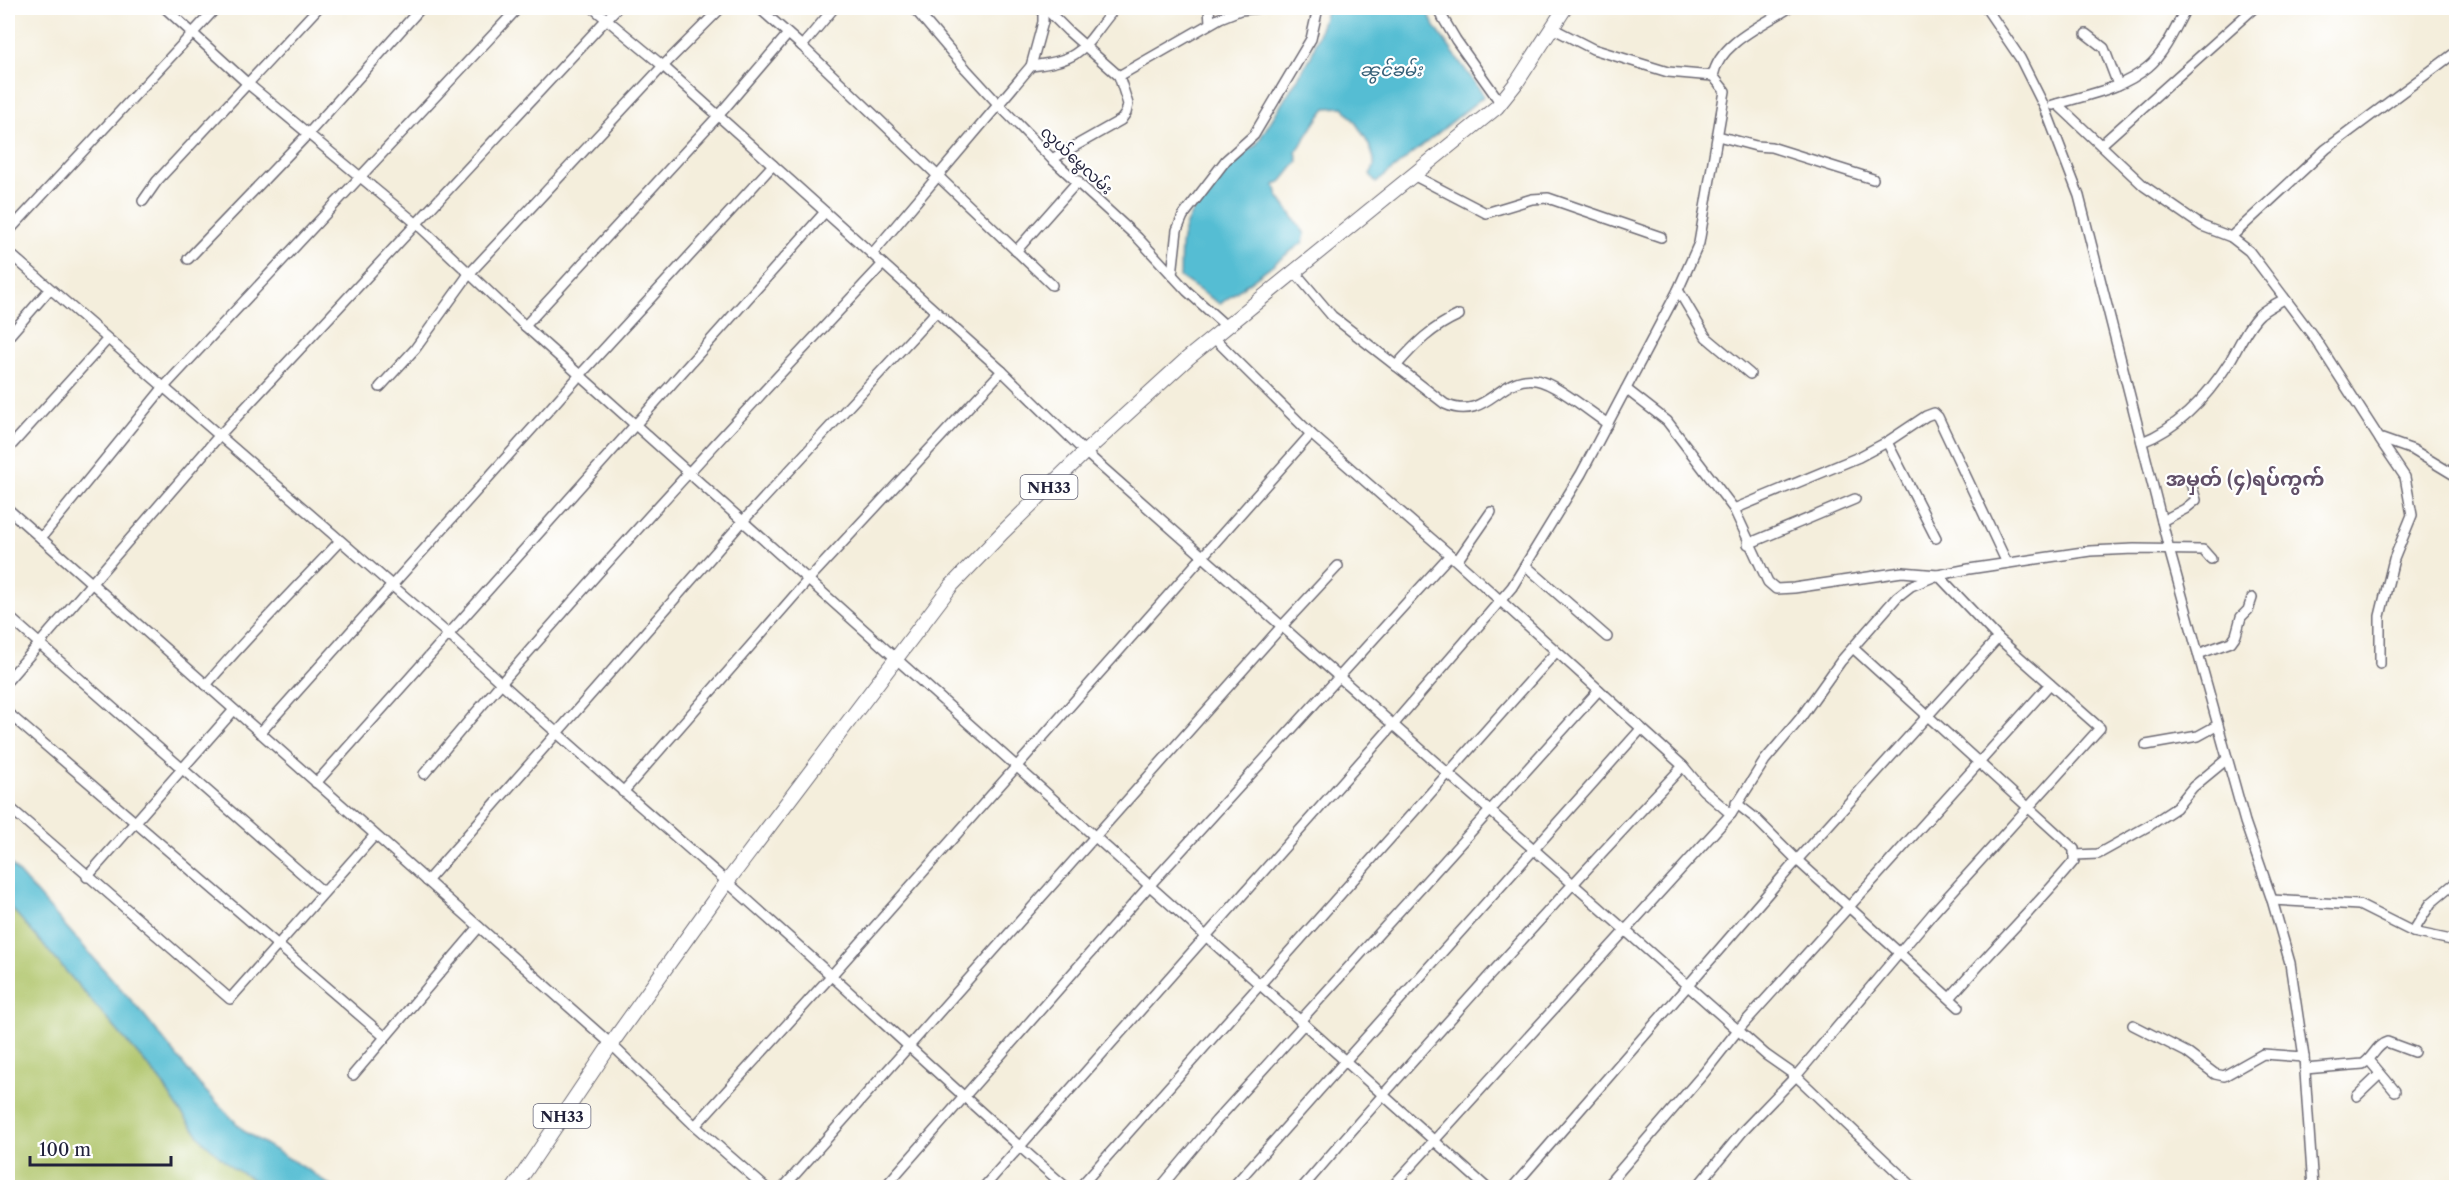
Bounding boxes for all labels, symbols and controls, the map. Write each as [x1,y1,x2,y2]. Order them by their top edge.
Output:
water label: ၼွင်ၶမ်း [1360,57,1424,84]
street label: လွယ်မွေလမ်း [1034,121,1118,201]
district label: အမှတ် (၄)ရပ်ကွက် [2166,466,2324,495]
road number: NH33 [1020,475,1078,499]
road number: NH33 [534,1104,590,1128]
scale bar [30,1129,171,1167]
text: 100 m [39,1139,91,1161]

